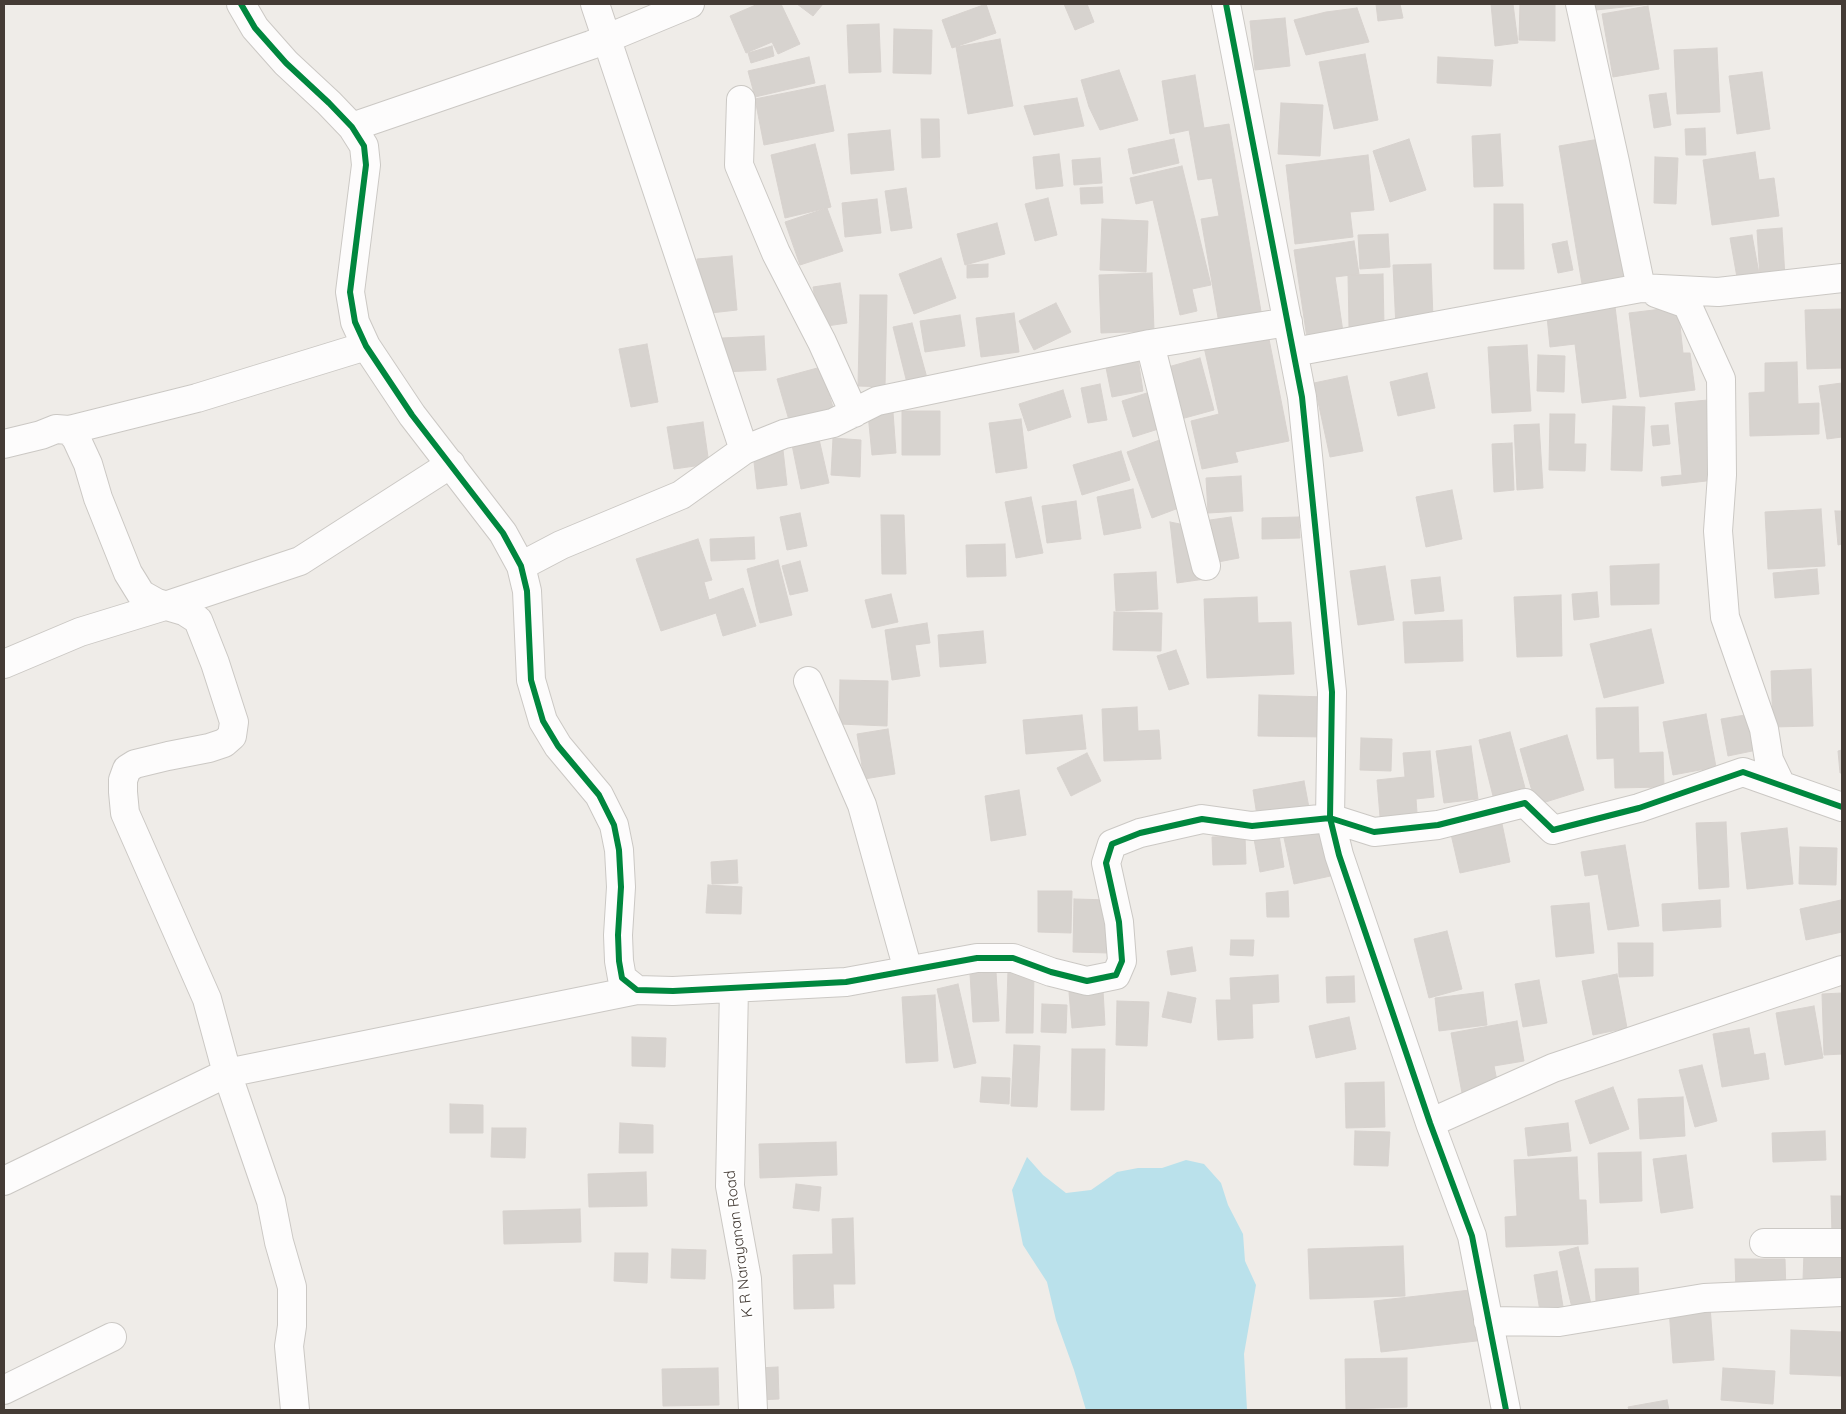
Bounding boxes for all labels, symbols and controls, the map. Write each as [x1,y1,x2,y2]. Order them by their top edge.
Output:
street label: K R Narayanan Road [721,1169,757,1319]

